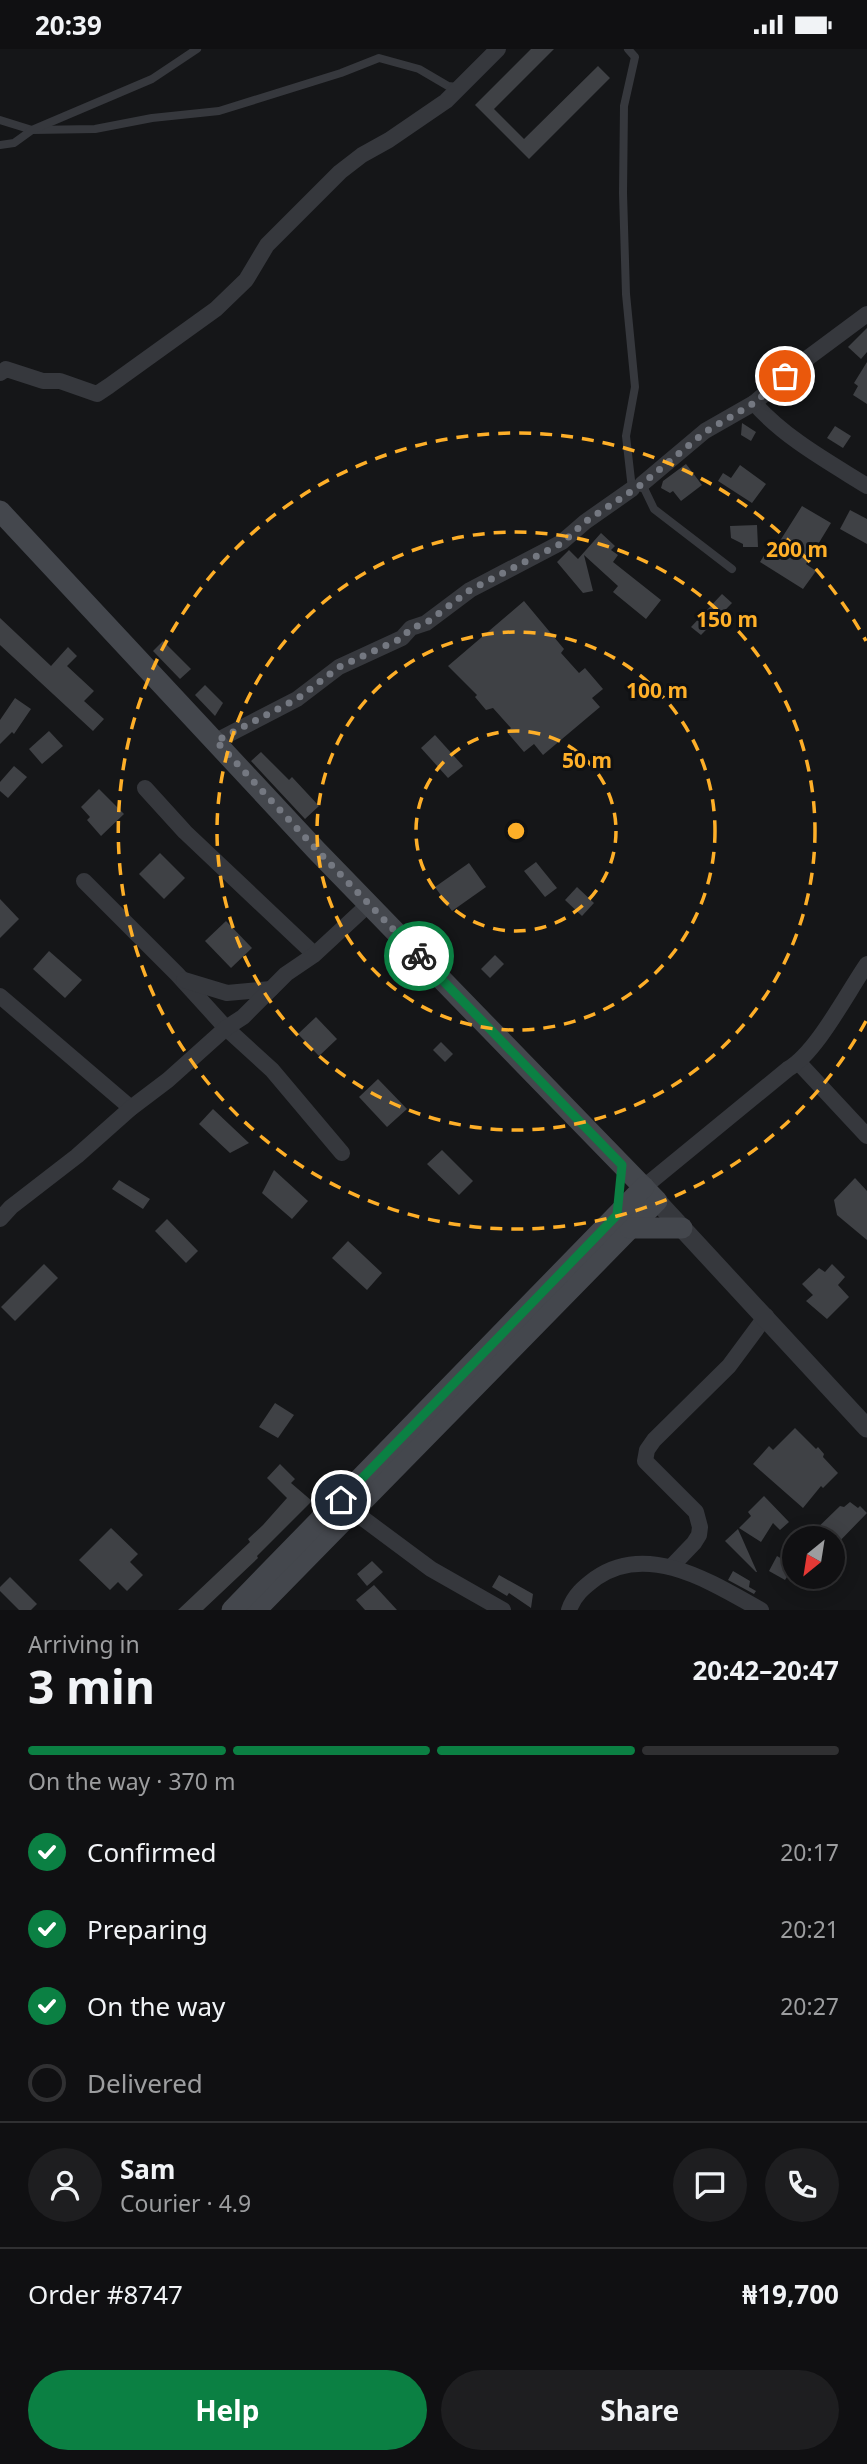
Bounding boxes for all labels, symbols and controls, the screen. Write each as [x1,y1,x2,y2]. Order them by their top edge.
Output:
text: 20:39 [35,7,102,43]
pin [755,346,815,406]
icon: bag [766,357,804,395]
text: 200 m [766,535,828,563]
text: 150 m [696,605,758,633]
text: 100 m [626,676,688,704]
text: 50 m [562,746,612,774]
centre of rings [504,819,528,843]
courier [384,921,454,991]
icon: bike [400,937,438,975]
pin [311,1470,371,1530]
icon: home [322,1481,360,1519]
north arrow [782,1526,845,1589]
map controls [782,1526,845,1589]
text: Arriving in [28,1628,140,1660]
text: 20:42–20:47 [692,1652,839,1688]
text: 3 min [28,1655,155,1717]
text: On the way · 370 m [28,1765,235,1797]
icon: check [28,1833,66,1871]
text: Confirmed [87,1834,217,1870]
text: 20:17 [780,1836,839,1868]
icon: check [28,1910,66,1948]
text: Preparing [87,1911,208,1947]
text: 20:21 [780,1913,839,1945]
icon: check [28,1987,66,2025]
text: On the way [87,1988,225,2024]
text: 20:27 [780,1990,839,2022]
text: Delivered [87,2065,203,2101]
button: person [28,2148,102,2222]
button: chat [673,2148,747,2222]
button: phone [765,2148,839,2222]
text: Sam [120,2151,175,2187]
text: Courier · 4.9 [120,2187,251,2219]
text: Order #8747 [28,2276,183,2312]
text: ₦19,700 [742,2276,839,2312]
button: Help [28,2370,427,2450]
button: Share [441,2370,839,2450]

